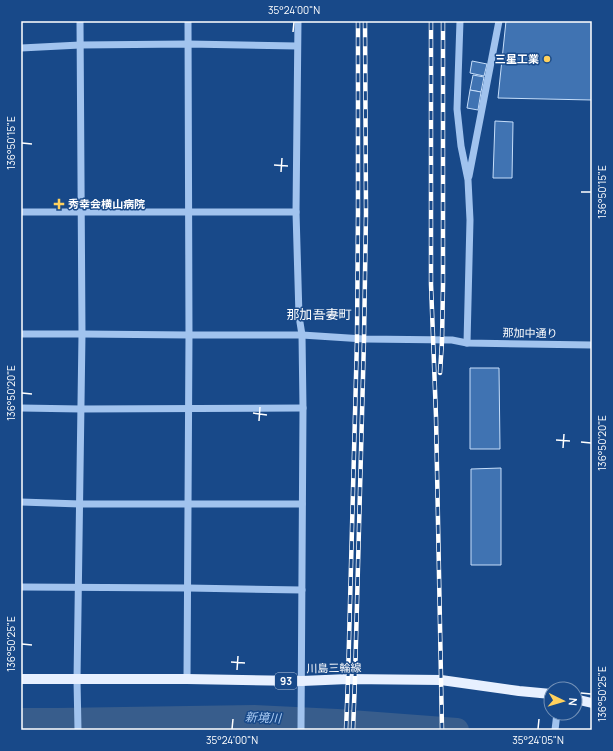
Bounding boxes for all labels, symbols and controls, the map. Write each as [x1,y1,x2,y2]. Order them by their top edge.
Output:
text: 35°24'00"N [268,3,320,17]
place label: 三星工業 [495,51,539,66]
marker: 三星工業 [542,54,552,64]
text: 136°50'15"E [4,116,18,170]
text: 136°50'15"E [595,165,609,219]
place label: 秀幸会横山病院 [68,196,145,211]
marker: 秀幸会横山病院 [53,198,65,210]
district label: 那加吾妻町 [286,305,352,323]
street label: 那加中通り [502,325,558,340]
text: 136°50'20"E [4,365,18,421]
text: 136°50'20"E [595,415,609,471]
text: 136°50'25"E [4,616,18,672]
street label: 川島三輪線 [306,660,362,675]
text: 136°50'25"E [595,666,609,722]
road number: 93 [275,673,297,689]
north arrow [543,681,583,721]
text: N [566,697,581,707]
water label: 新境川 [245,708,283,727]
text: 35°24'00"N [206,733,258,747]
text: 35°24'05"N [512,733,564,747]

